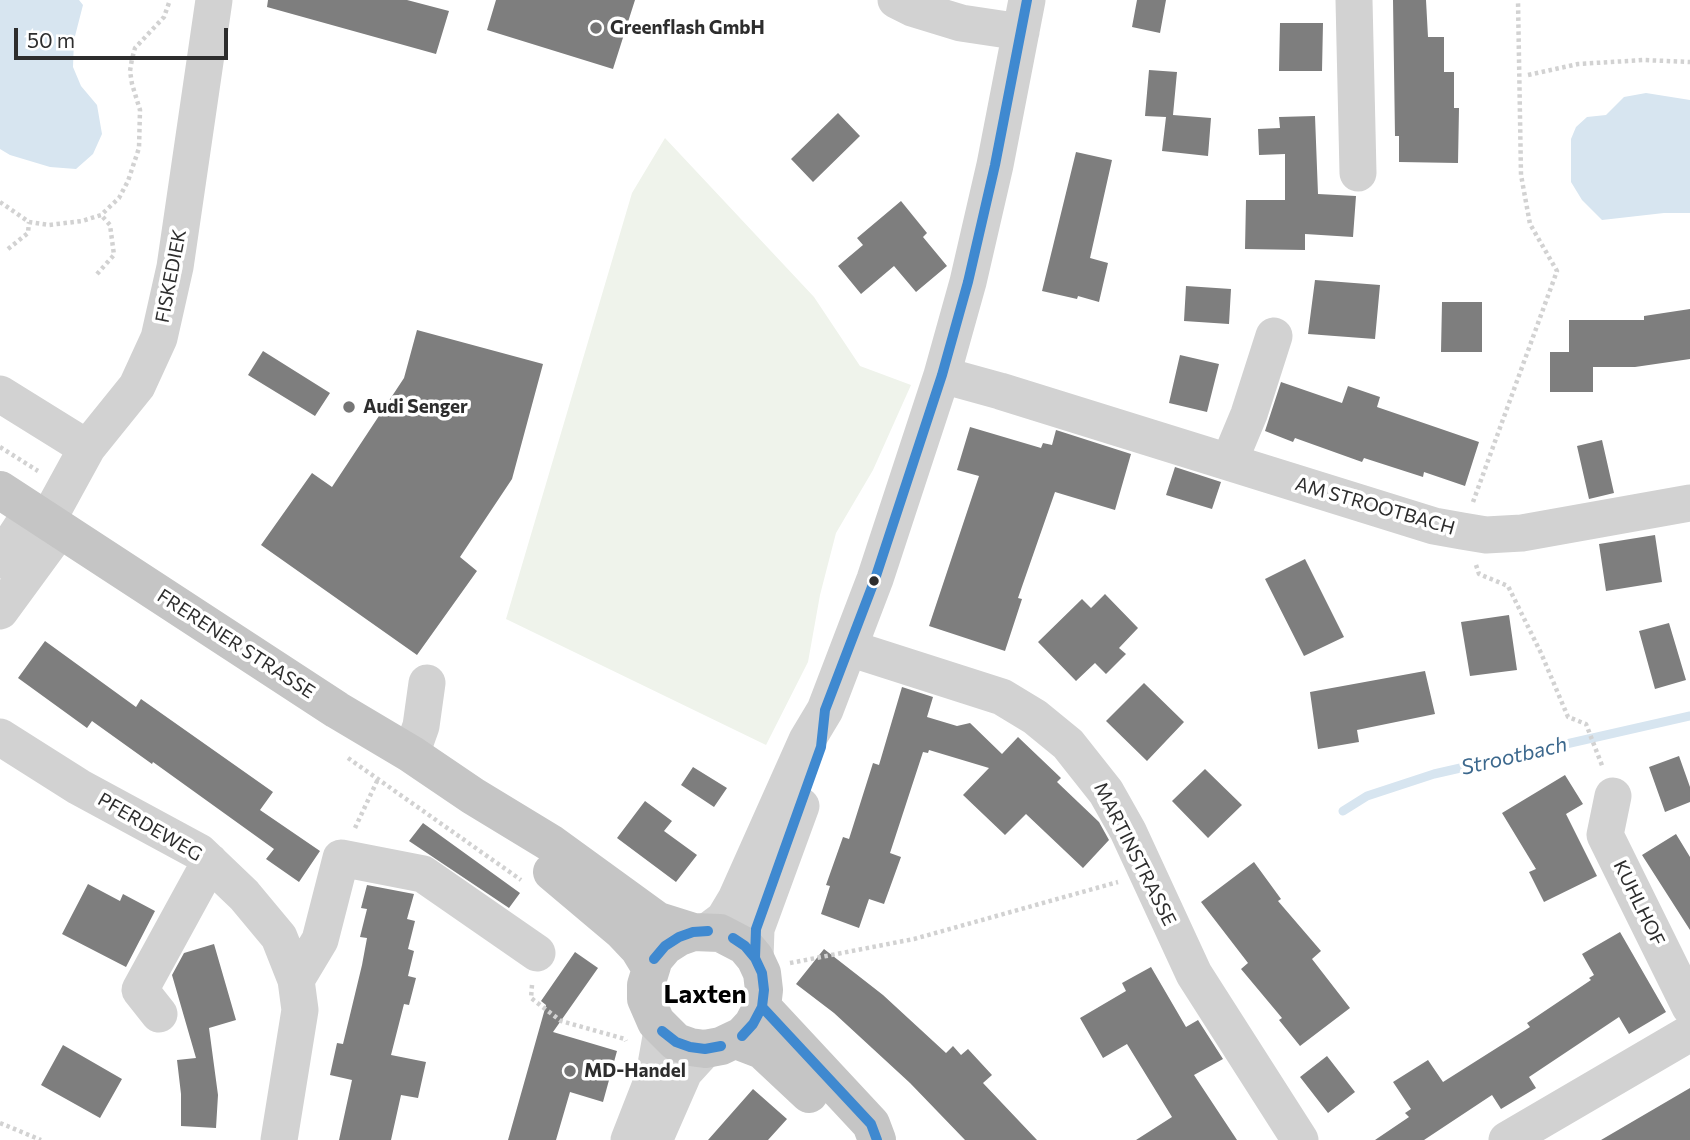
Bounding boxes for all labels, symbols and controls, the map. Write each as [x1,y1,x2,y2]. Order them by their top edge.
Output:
scale bar [18,14,231,58]
place label: Greenflash GmbH [610,17,765,39]
marker: Greenflash GmbH [588,20,604,36]
text: 50 m [27,27,75,52]
street label: FISKEDIEK [151,227,191,325]
place label: Audi Senger [363,396,468,418]
marker: Audi Senger [341,399,357,415]
street label: AM STROOTBACH [1293,472,1457,540]
unlabelled marker [867,574,881,588]
street label: FRERENER STRASSE [153,585,319,703]
water label: Strootbach [1459,732,1569,780]
street label: MARTINSTRASSE [1089,778,1181,930]
street label: PFERDEWEG [94,788,206,866]
street label: KUHLHOF [1608,856,1670,950]
district label: Laxten [663,978,747,1010]
place label: MD-Handel [584,1060,686,1082]
marker: MD-Handel [562,1063,578,1079]

